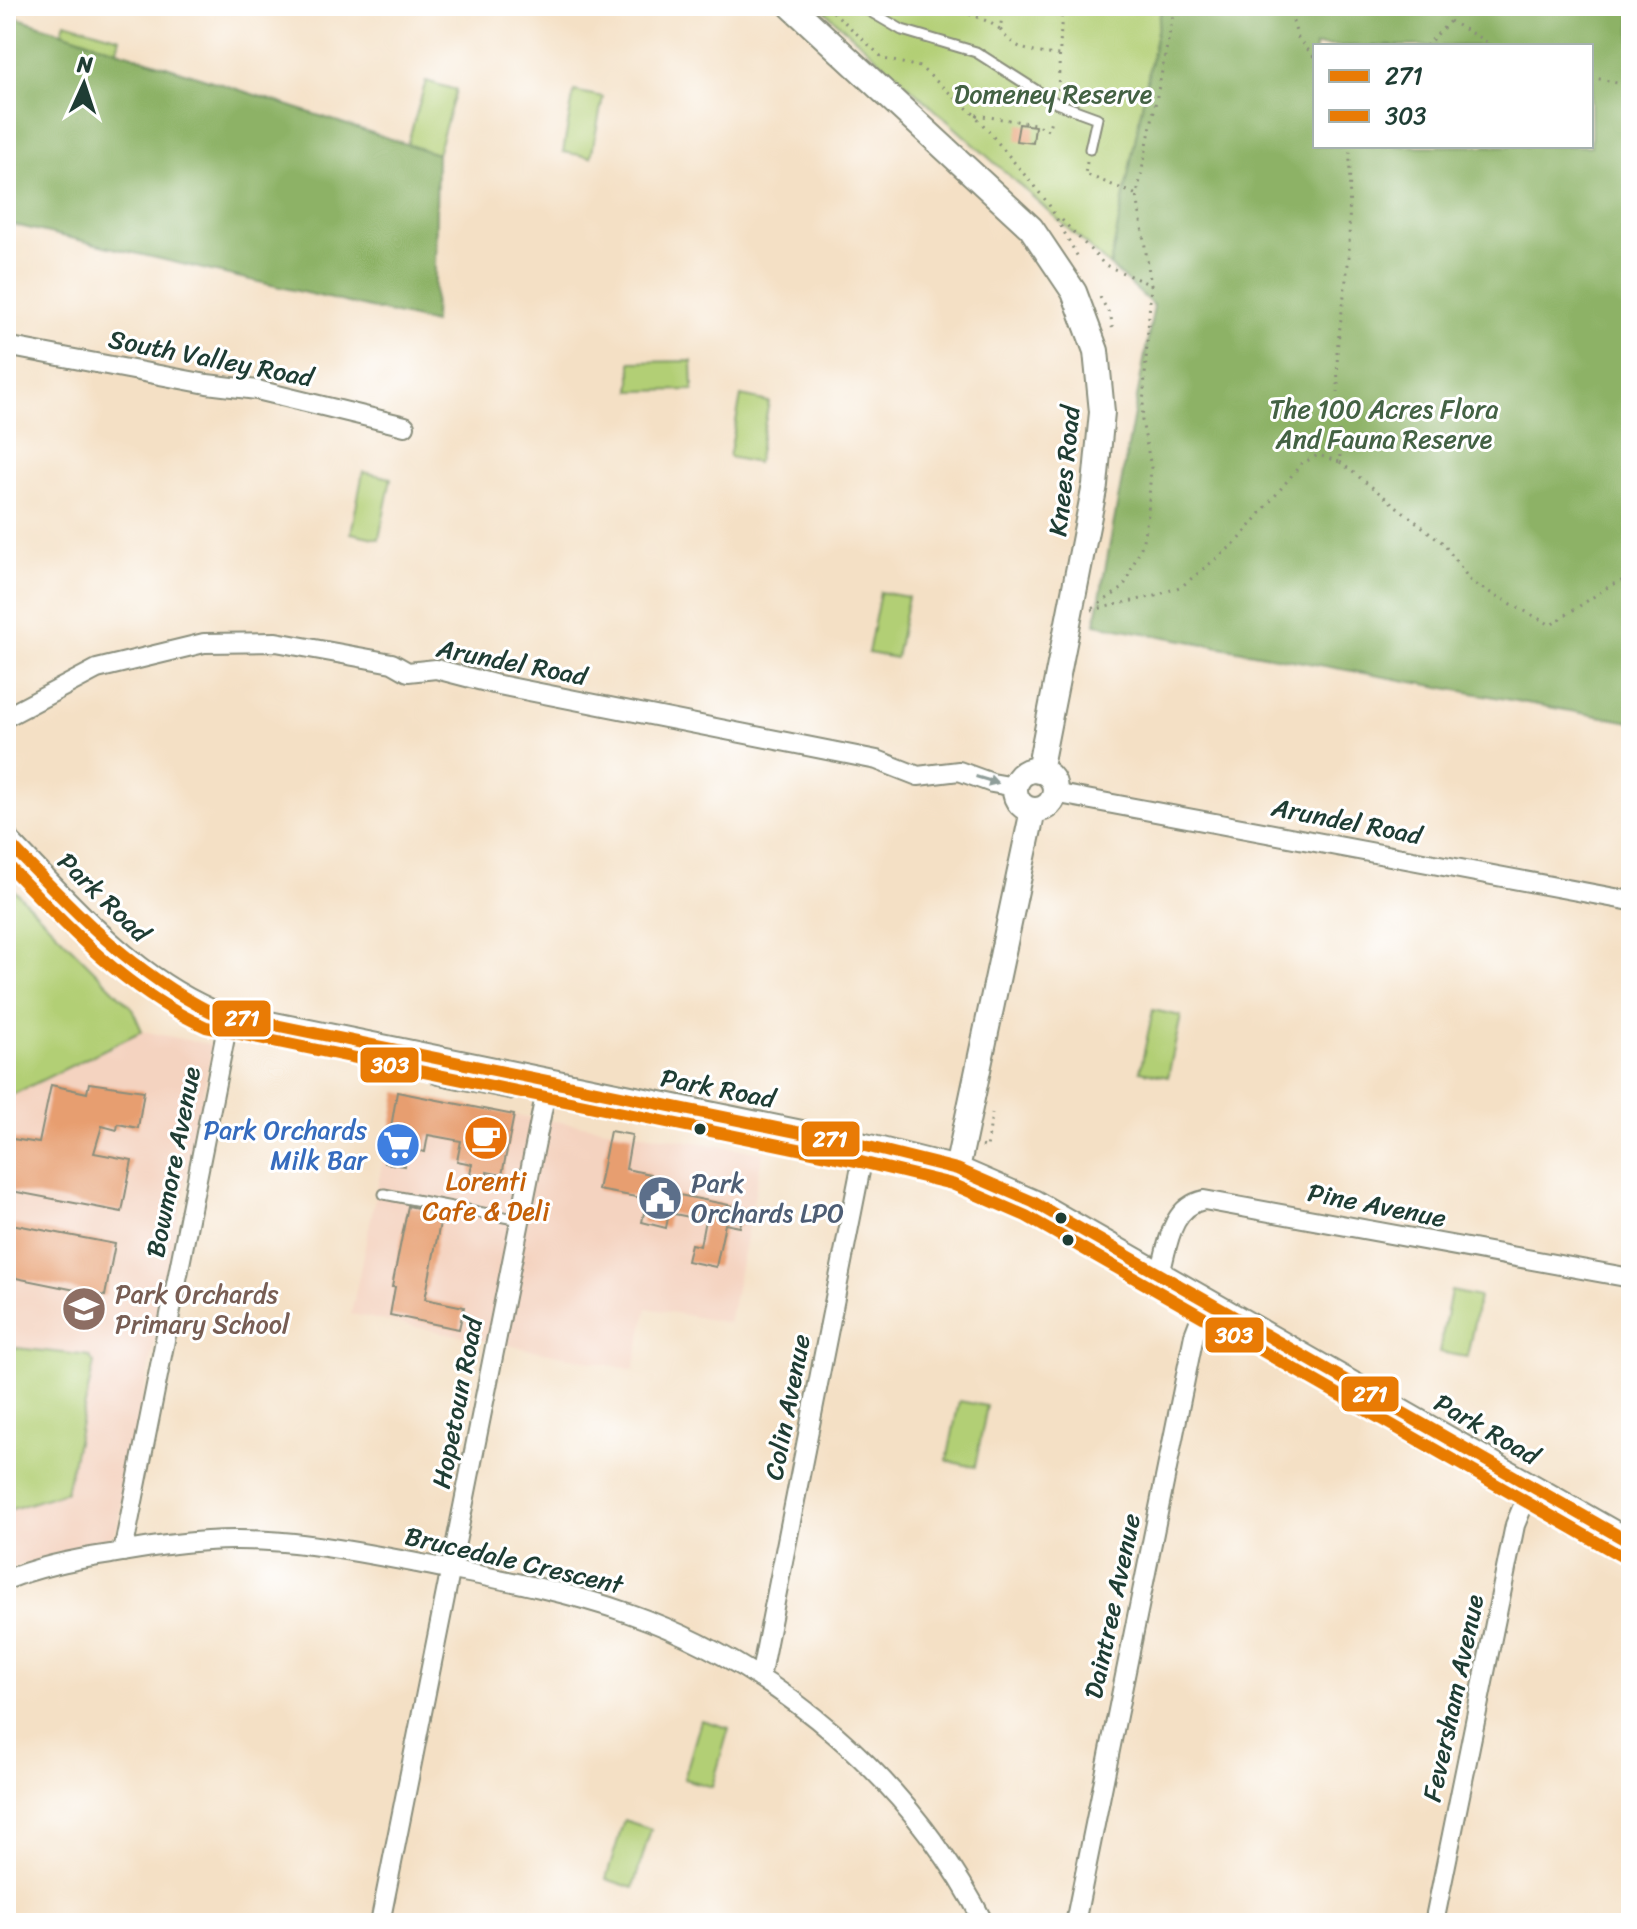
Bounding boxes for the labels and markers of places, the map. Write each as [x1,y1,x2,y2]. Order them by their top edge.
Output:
place label: Park Orchards Milk Bar [203,1107,368,1183]
cafe icon: Lorenti Cafe & Deli [462,1114,510,1162]
supermarket icon: Park Orchards Milk Bar [374,1121,422,1169]
unlabelled marker [692,1121,708,1137]
place label: Lorenti Cafe & Deli [423,1158,550,1234]
place label: Park Orchards LPO [691,1160,844,1236]
public building icon: Park Orchards LPO [636,1174,684,1222]
unlabelled marker [1053,1210,1069,1226]
unlabelled marker [1060,1232,1076,1248]
place label: Park Orchards Primary School [115,1271,290,1347]
school or university icon: Park Orchards Primary School [60,1285,108,1333]

